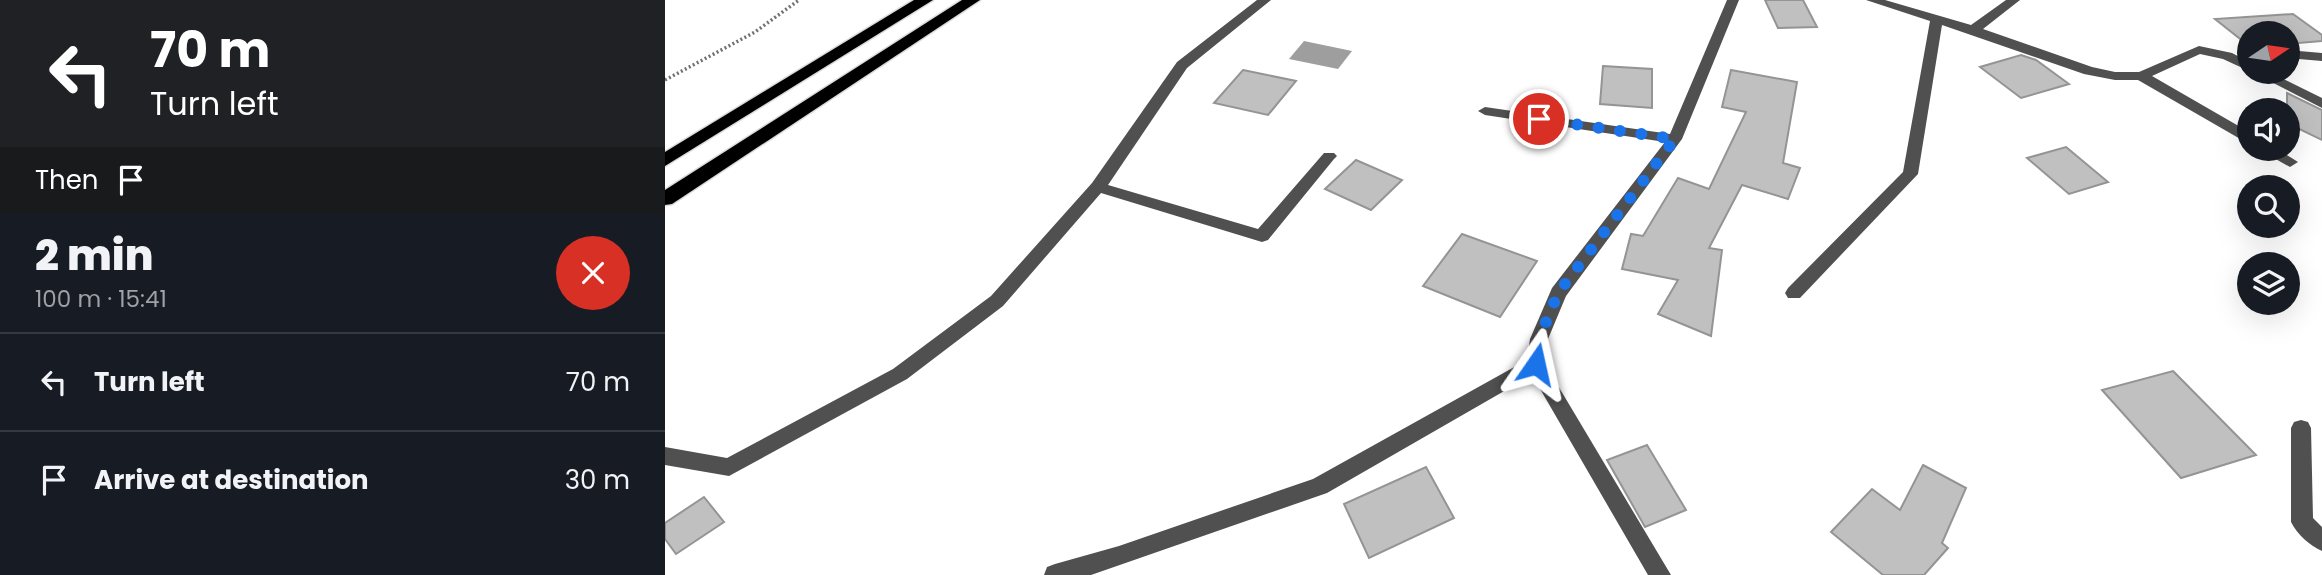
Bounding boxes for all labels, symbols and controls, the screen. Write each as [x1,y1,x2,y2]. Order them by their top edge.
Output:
text: 70 m [150,16,270,84]
north arrow [2237,21,2299,84]
map controls [2237,21,2300,315]
icon: left [35,28,126,119]
text: Turn left [150,81,279,126]
pin [1509,89,1569,149]
button: sound [2237,98,2300,161]
icon: arrive [1520,100,1558,138]
icon: arrive [112,161,150,199]
text: Then [35,162,98,198]
button: search [2237,175,2300,238]
text: 2 min [35,226,153,285]
button: close [556,236,630,310]
button: layers [2237,252,2300,315]
text: 100 m · 15:41 [35,283,167,315]
position arrow [1499,327,1573,401]
icon: left [35,363,73,401]
text: Turn left [94,364,205,400]
text: 70 m [566,364,630,400]
icon: arrive [35,461,73,499]
text: Arrive at destination [94,462,369,498]
text: 30 m [565,462,630,498]

